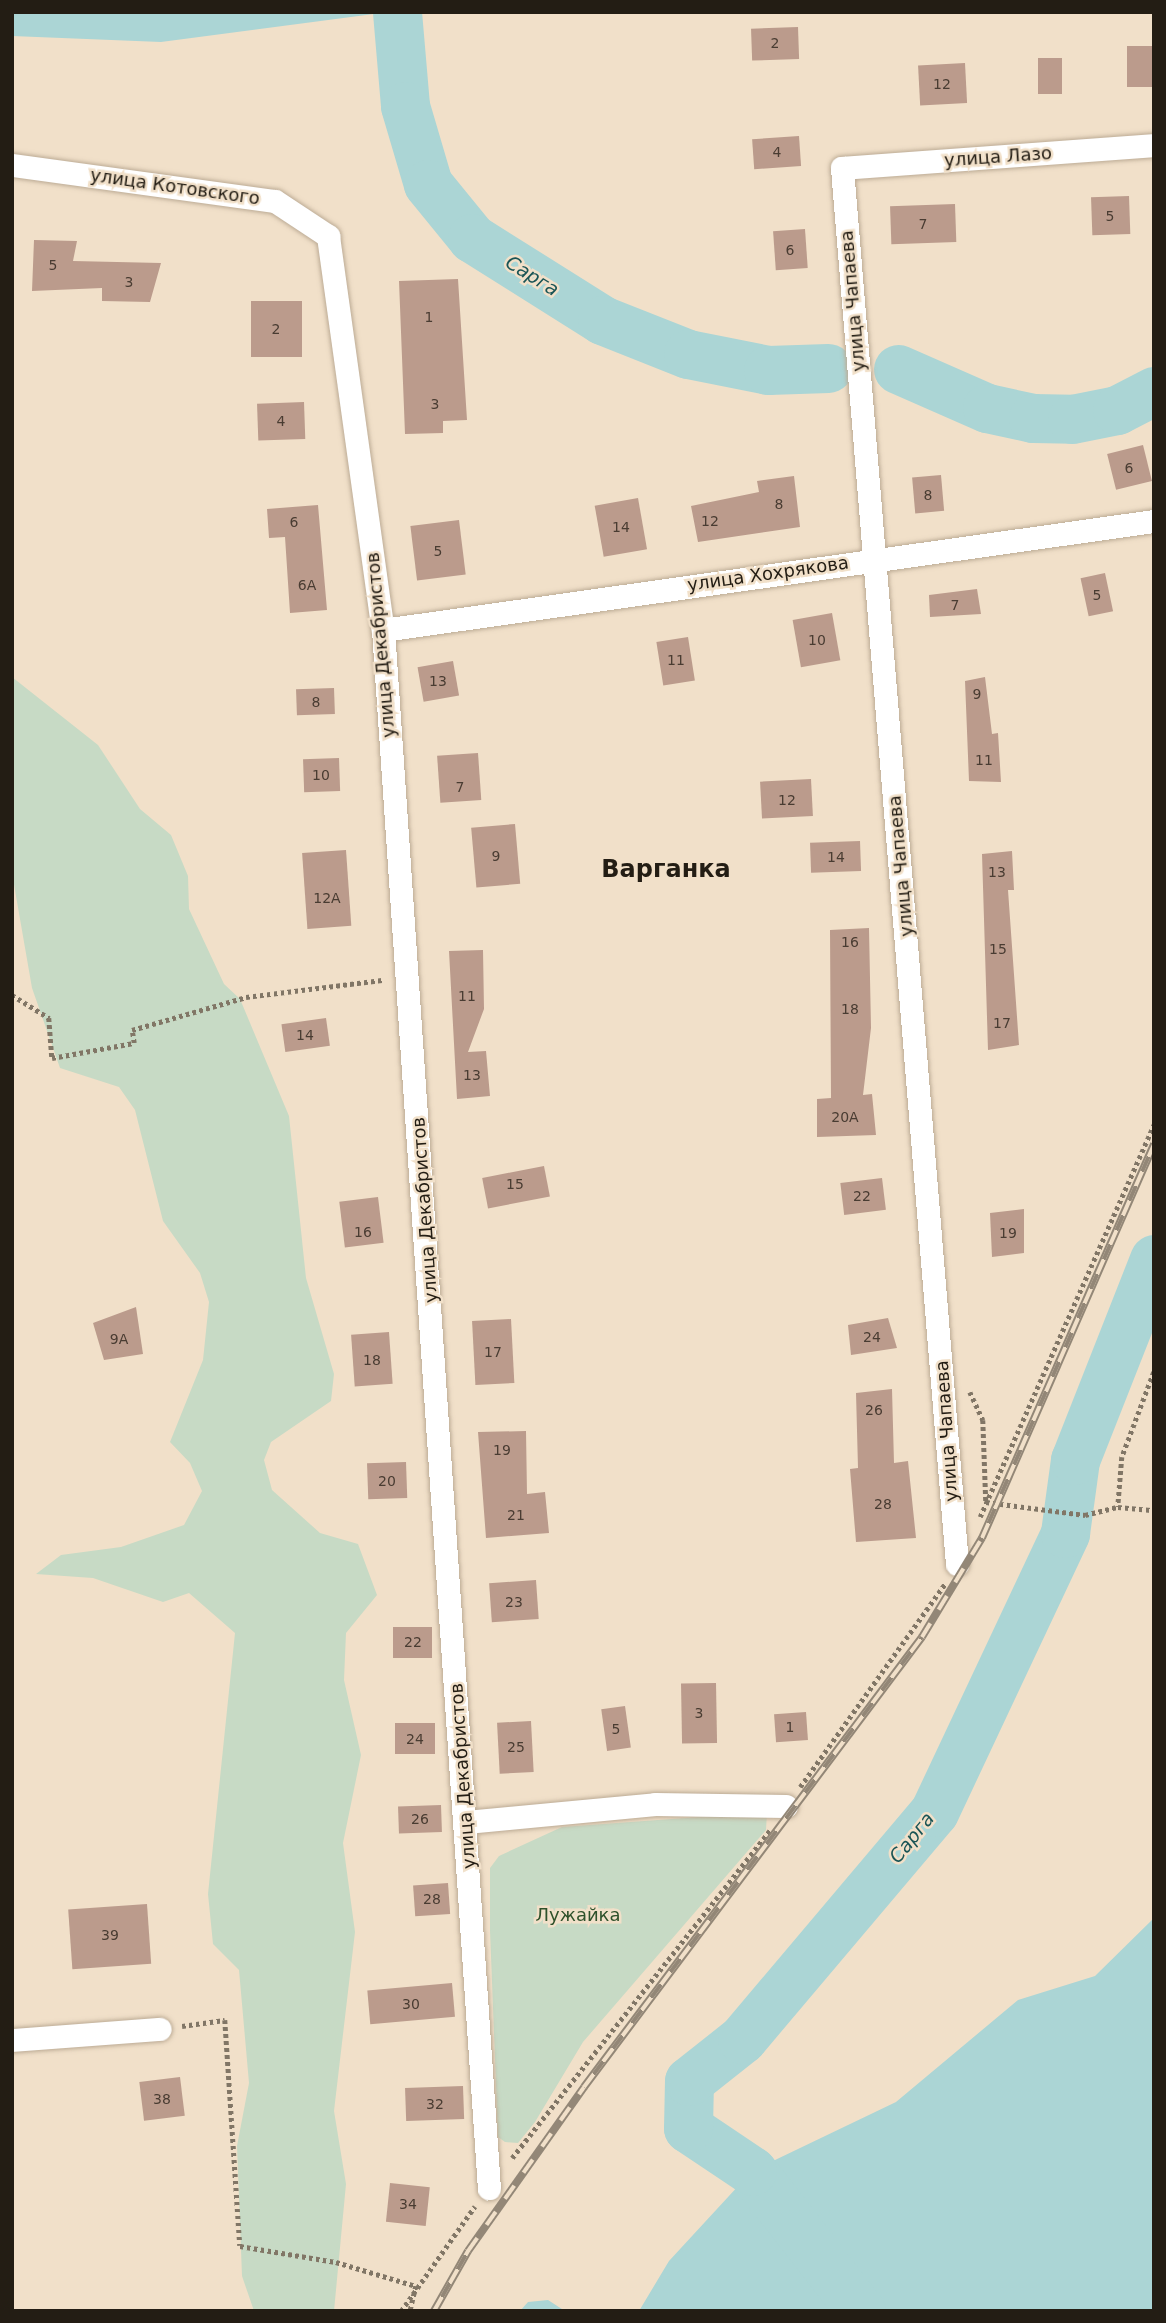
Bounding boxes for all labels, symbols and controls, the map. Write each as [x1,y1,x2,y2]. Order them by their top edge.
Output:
house number: 2 [771,35,779,51]
house number: 12 [933,76,951,92]
street label: улица Лазо [943,142,1053,172]
house number: 4 [773,144,781,160]
street label: улица Котовского [89,164,261,210]
house number: 5 [1106,208,1114,224]
house number: 7 [919,216,927,232]
street label: улица Чапаева [836,229,870,373]
house number: 6 [786,242,794,258]
water label: Сарга [501,251,563,301]
house number: 5 [49,257,57,273]
house number: 3 [125,274,133,290]
house number: 1 [425,309,433,325]
house number: 2 [272,321,280,337]
house number: 3 [431,396,439,412]
house number: 4 [277,413,285,429]
house number: 6 [1125,460,1133,476]
house number: 8 [924,487,932,503]
house number: 8 [775,496,783,512]
house number: 12 [701,513,719,529]
house number: 6 [290,514,298,530]
house number: 14 [612,519,630,535]
house number: 5 [434,543,442,559]
street label: улица Декабристов [362,551,400,739]
street label: улица Хохрякова [686,552,850,596]
house number: 6А [298,577,316,593]
house number: 5 [1093,587,1101,603]
house number: 7 [951,597,959,613]
house number: 10 [808,632,826,648]
house number: 11 [667,652,685,668]
house number: 13 [429,673,447,689]
house number: 9 [973,686,981,702]
house number: 8 [312,694,320,710]
house number: 11 [975,752,993,768]
house number: 10 [312,767,330,783]
house number: 7 [456,779,464,795]
house number: 12 [778,792,796,808]
street label: улица Чапаева [884,794,918,938]
house number: 9 [492,848,500,864]
house number: 14 [827,849,845,865]
district label: Варганка [601,856,731,884]
house number: 13 [988,864,1006,880]
house number: 12А [313,890,341,906]
house number: 16 [841,934,859,950]
house number: 15 [989,941,1007,957]
house number: 11 [458,988,476,1004]
house number: 18 [841,1001,859,1017]
house number: 17 [993,1015,1011,1031]
house number: 14 [296,1027,314,1043]
house number: 13 [463,1067,481,1083]
house number: 20А [831,1109,859,1125]
street label: улица Декабристов [408,1116,442,1304]
house number: 15 [506,1176,524,1192]
house number: 22 [853,1188,871,1204]
house number: 16 [354,1224,372,1240]
house number: 19 [999,1225,1017,1241]
house number: 24 [863,1329,881,1345]
house number: 9А [110,1331,128,1347]
house number: 17 [484,1344,502,1360]
house number: 18 [363,1352,381,1368]
street label: улица Чапаева [931,1360,963,1502]
house number: 26 [865,1402,883,1418]
house number: 19 [493,1442,511,1458]
house number: 20 [378,1473,396,1489]
house number: 28 [874,1496,892,1512]
house number: 21 [507,1507,525,1523]
house number: 23 [505,1594,523,1610]
house number: 22 [404,1634,422,1650]
street label: улица Декабристов [446,1682,480,1870]
house number: 3 [695,1705,703,1721]
house number: 1 [786,1719,794,1735]
house number: 5 [612,1721,620,1737]
house number: 24 [406,1731,424,1747]
house number: 25 [507,1739,525,1755]
water label: Сарга [885,1808,939,1868]
house number: 26 [411,1811,429,1827]
house number: 28 [423,1891,441,1907]
park label: Лужайка [535,1904,621,1926]
house number: 39 [101,1927,119,1943]
house number: 30 [402,1996,420,2012]
house number: 38 [153,2091,171,2107]
house number: 32 [426,2096,444,2112]
house number: 34 [399,2196,417,2212]

